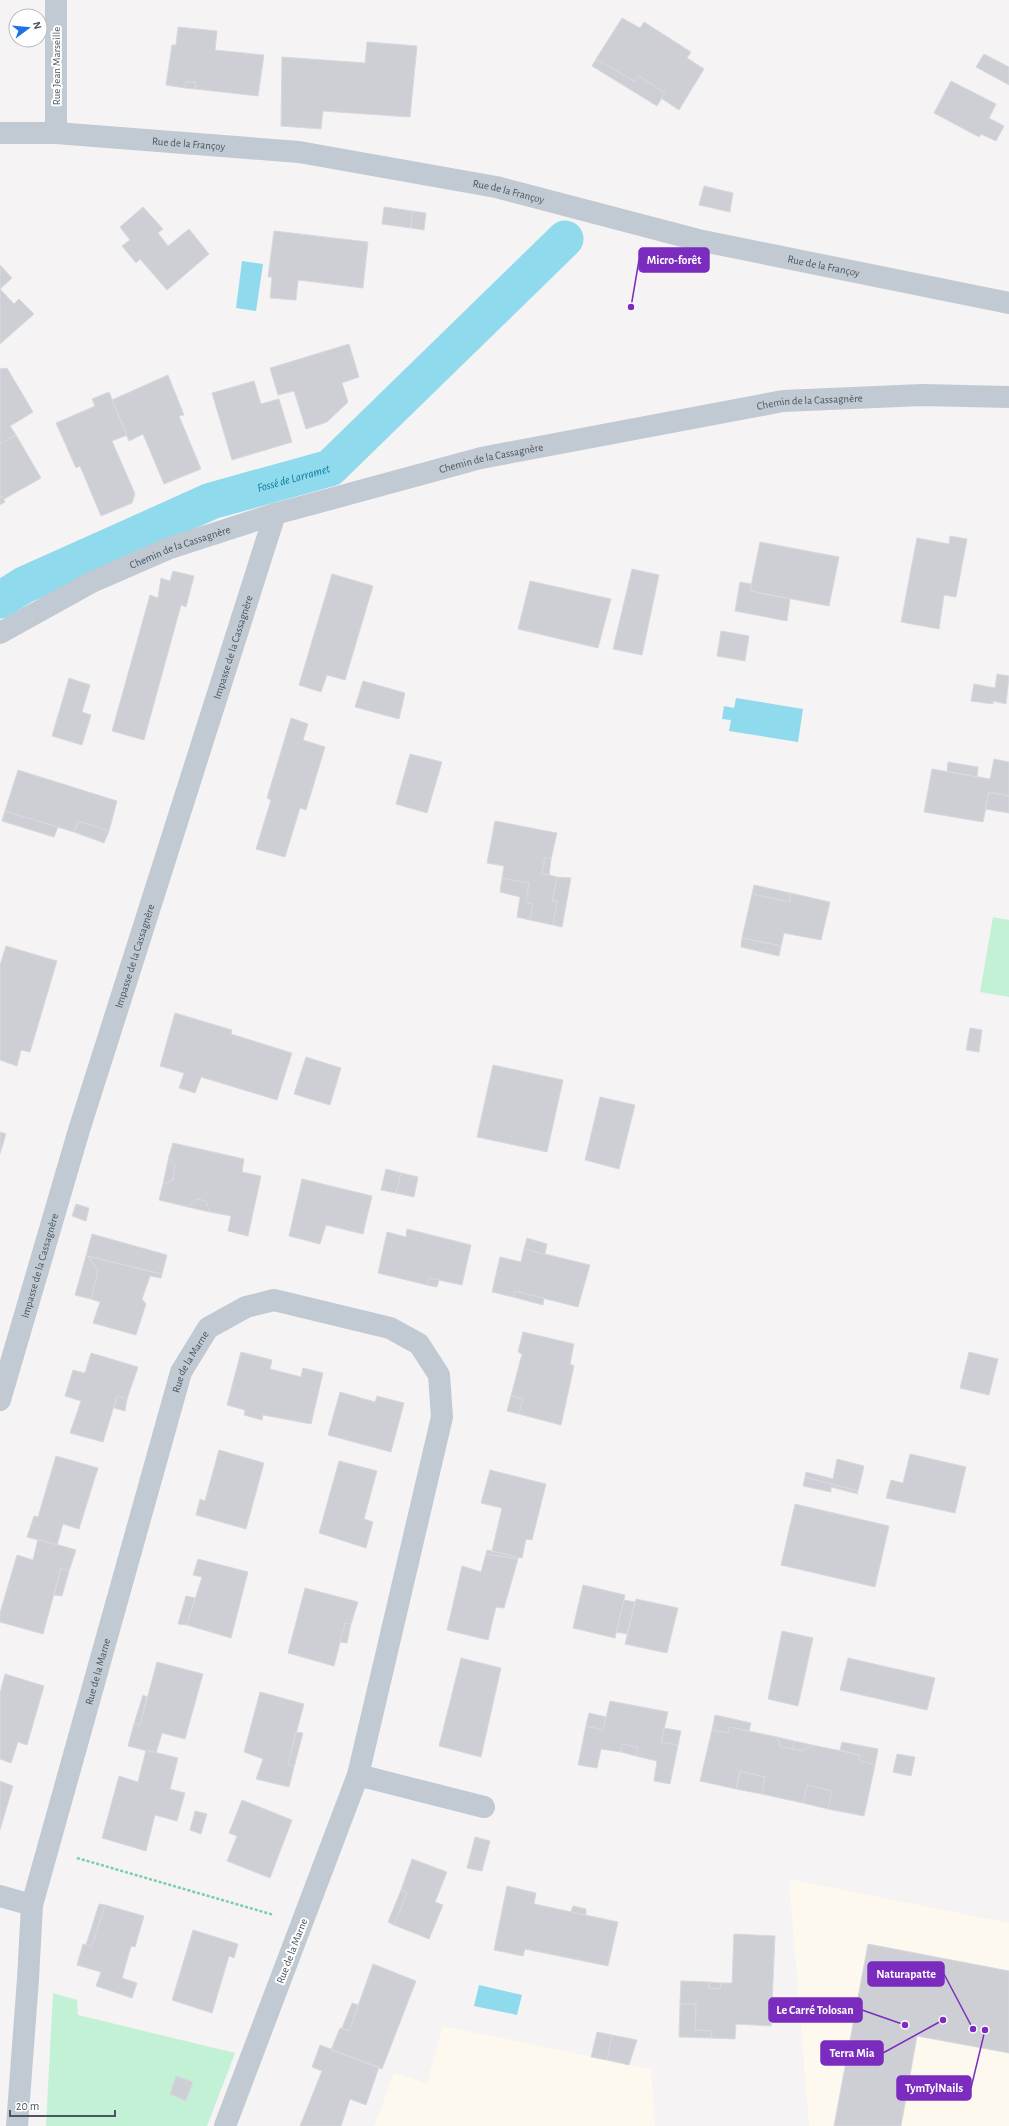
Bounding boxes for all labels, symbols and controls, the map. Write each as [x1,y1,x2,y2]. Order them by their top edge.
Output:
north arrow [8,8,48,48]
text: N [31,20,43,31]
street label: Rue Jean Marseille [51,27,62,105]
street label: Rue de la Françoy [152,135,226,152]
street label: Rue de la Françoy [472,177,546,205]
callout: Micro-forêt [639,248,709,272]
street label: Rue de la Françoy [787,253,861,278]
text: Micro-forêt [647,254,701,266]
street label: Chemin de la Cassagnère [756,392,863,411]
street label: Chemin de la Cassagnère [438,441,544,475]
water label: Fossé de Larramet [256,462,331,494]
street label: Chemin de la Cassagnère [128,523,232,570]
street label: Impasse de la Cassagnère [211,594,254,701]
street label: Impasse de la Cassagnère [113,903,156,1009]
street label: Impasse de la Cassagnère [19,1212,60,1319]
street label: Rue de la Marne [170,1329,210,1394]
street label: Rue de la Marne [83,1637,112,1706]
street label: Rue de la Marne [275,1917,309,1985]
callout: Naturapatte [868,1962,944,1986]
text: Naturapatte [876,1968,936,1980]
callout: Le Carré Tolosan [769,1998,862,2022]
text: Le Carré Tolosan [776,2004,854,2016]
callout: Terra Mia [821,2041,883,2065]
text: Terra Mia [829,2047,875,2059]
callout: TymTylNails [897,2076,971,2100]
text: TymTylNails [905,2082,963,2095]
scale bar [10,2092,115,2118]
text: 20 m [16,2100,39,2112]

